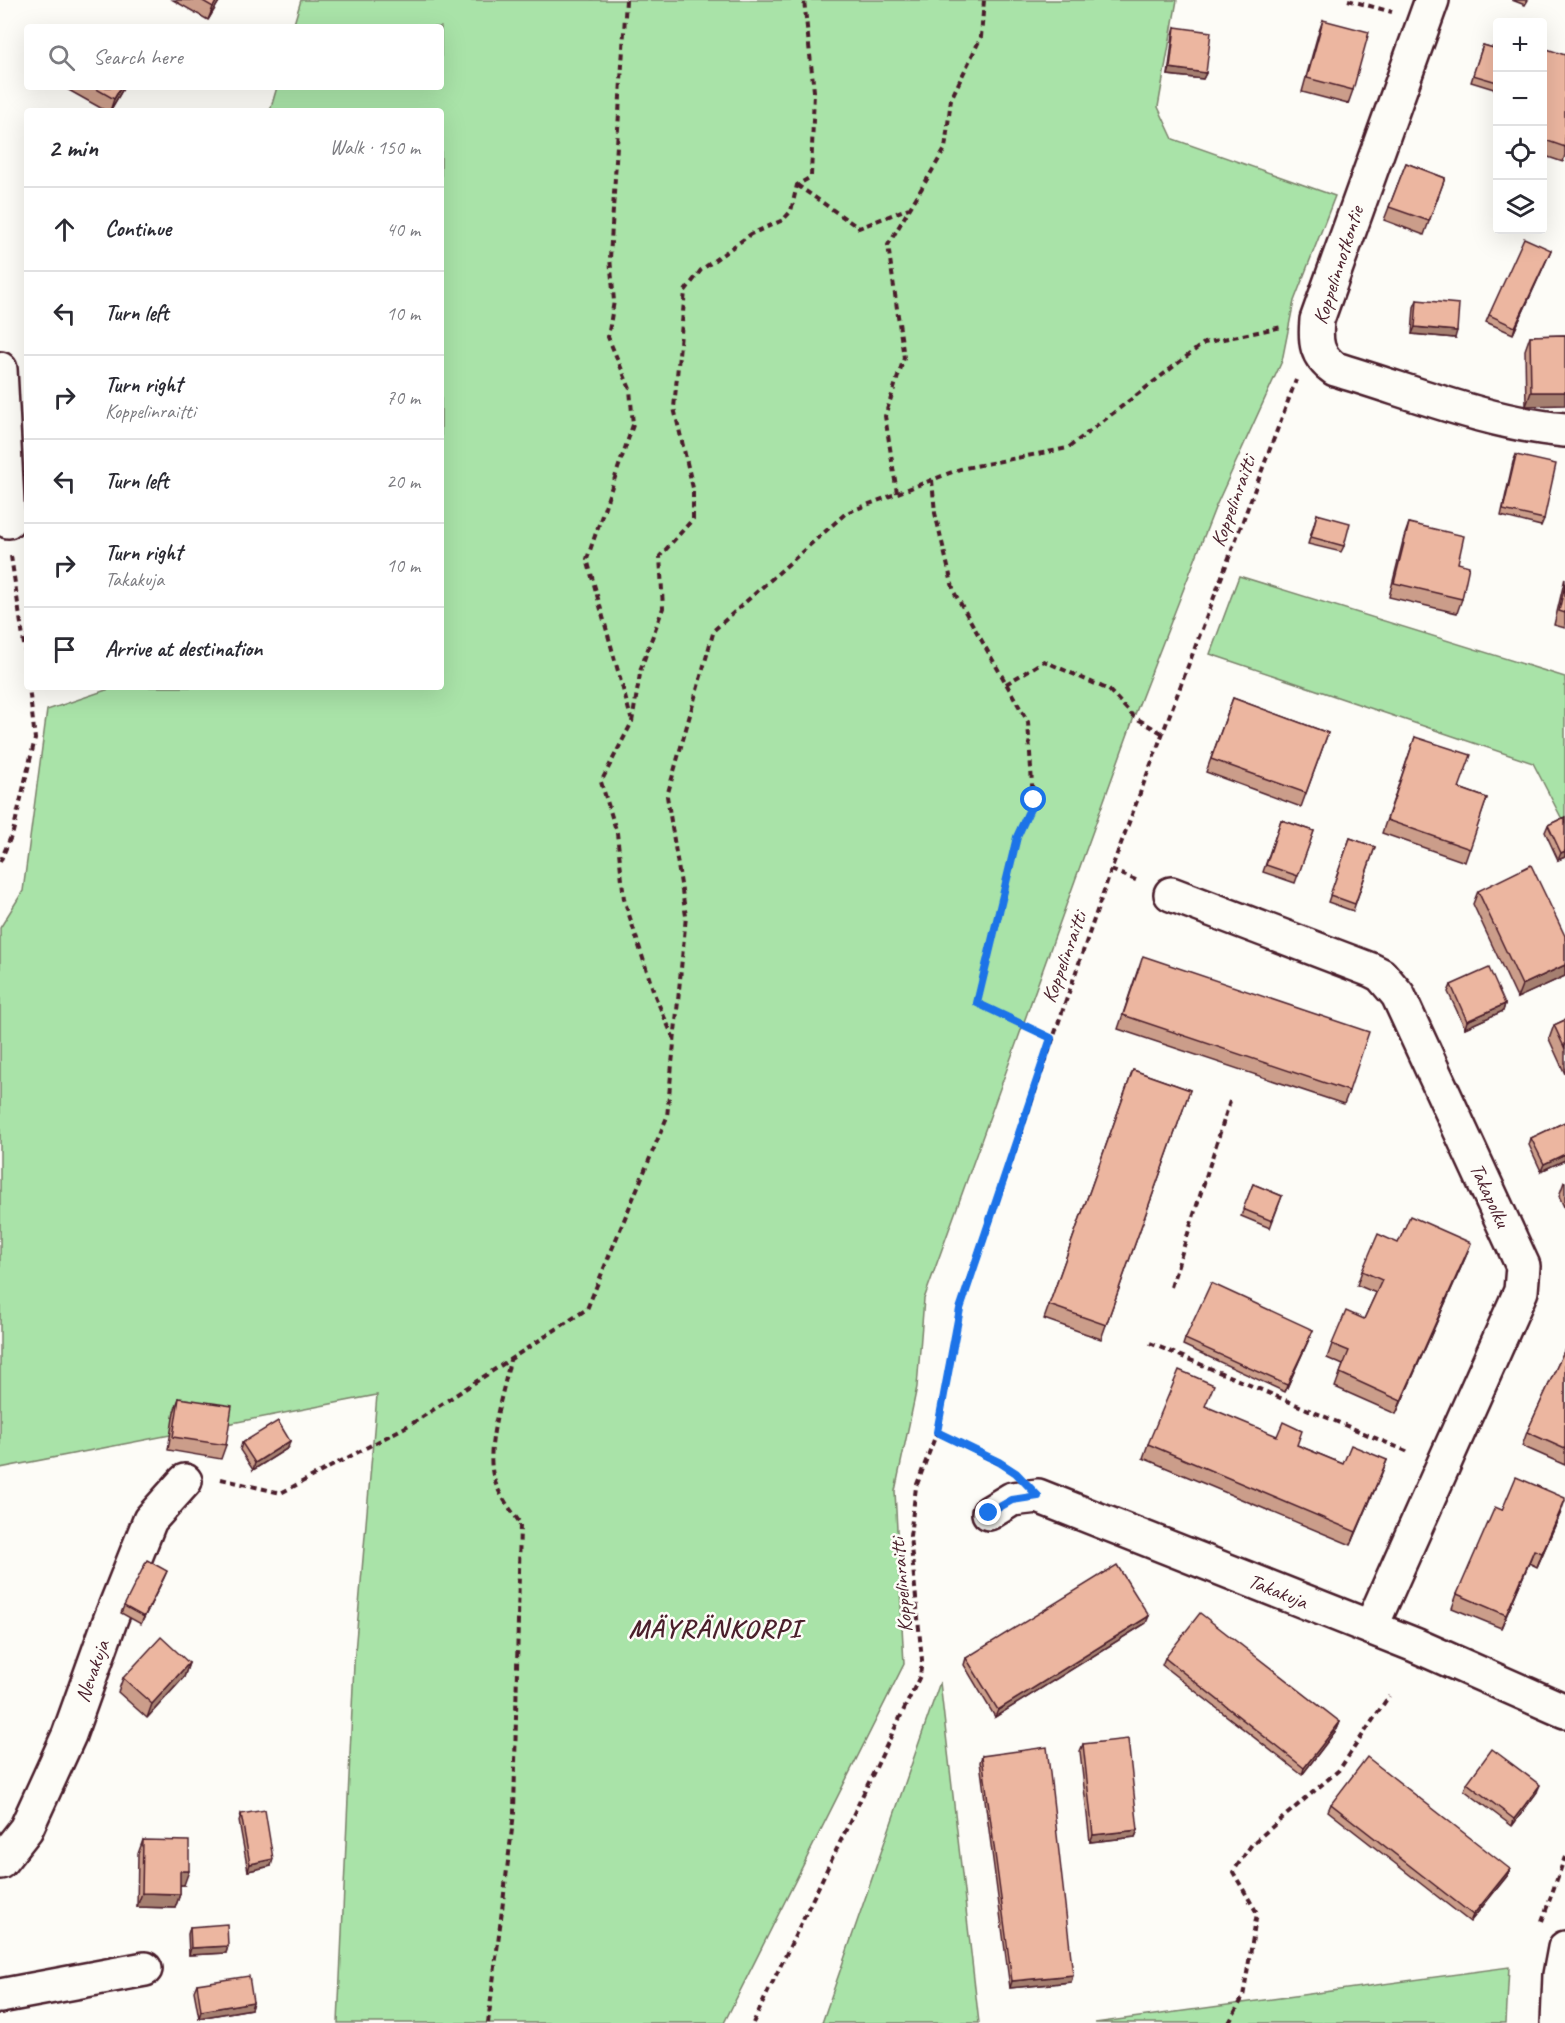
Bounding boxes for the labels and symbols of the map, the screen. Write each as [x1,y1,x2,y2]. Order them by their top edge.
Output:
street label: Koppelinnotkontie [1307,201,1370,327]
street label: Koppelinraitti [1205,449,1263,550]
route start [1020,786,1046,812]
street label: Koppelinraitti [1036,905,1094,1006]
street label: Takapolku [1464,1159,1517,1232]
route end [975,1499,1001,1525]
street label: Koppelinraitti [884,1534,918,1633]
street label: Takakuja [1244,1567,1313,1615]
district label: MÄYRÄNKORPI [628,1611,806,1645]
street label: Nevakuja [69,1635,116,1705]

